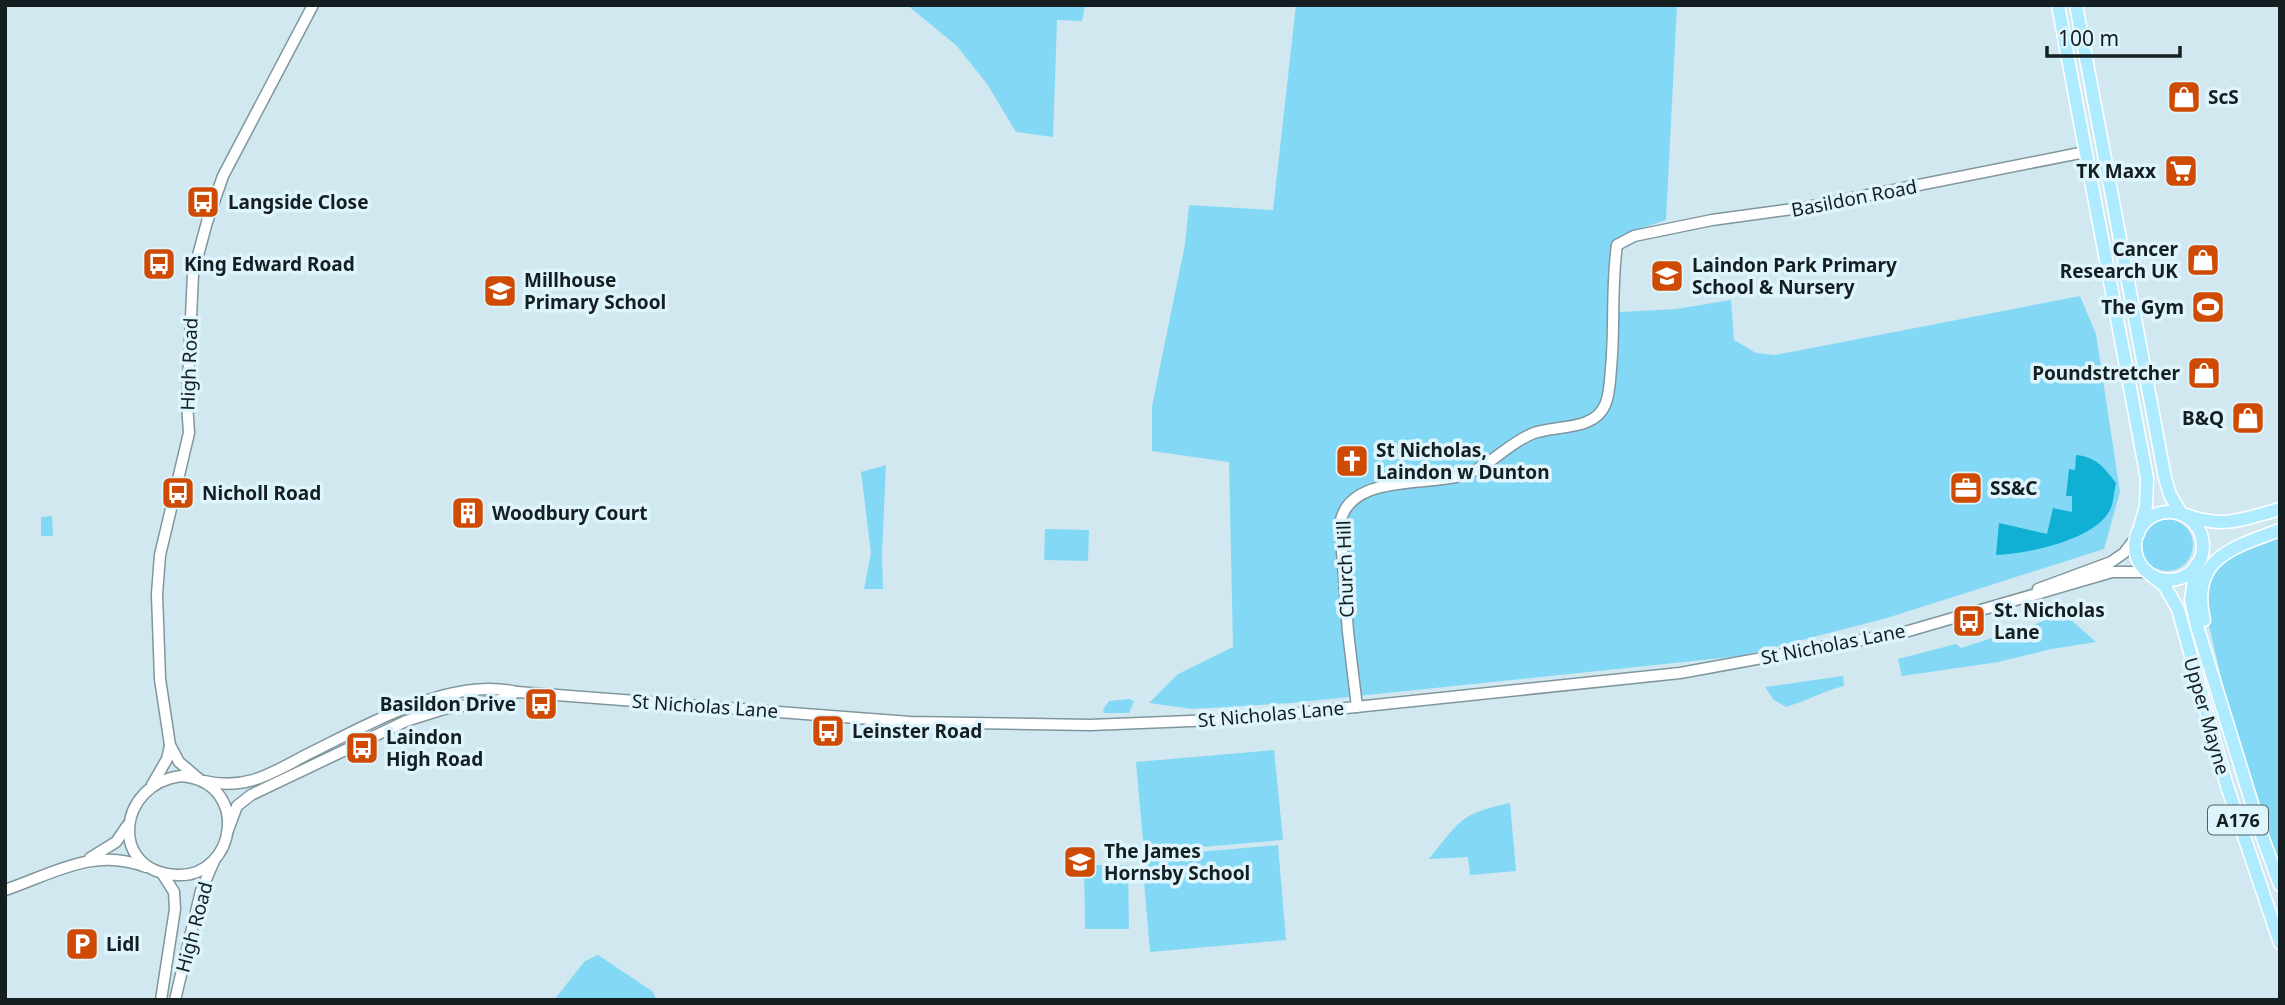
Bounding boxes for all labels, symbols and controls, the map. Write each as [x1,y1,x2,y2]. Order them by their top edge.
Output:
scale bar [2047,14,2180,58]
text: 100 m [2058,24,2119,52]
shop icon: ScS [2165,78,2203,116]
place label: ScS [2208,84,2239,110]
supermarket icon: TK Maxx [2162,152,2200,190]
place label: TK Maxx [2076,158,2156,184]
street label: Basildon Road [1789,173,1919,223]
bus stop icon: Langside Close [184,183,222,221]
place label: Langside Close [228,189,369,215]
place label: Cancer Research UK [2060,236,2178,284]
shop icon: Cancer Research UK [2184,241,2222,279]
bus stop icon: King Edward Road [140,245,178,283]
place label: King Edward Road [184,251,355,277]
place label: Laindon Park Primary School & Nursery [1692,252,1897,300]
school or university icon: Laindon Park Primary School & Nursery [1648,257,1686,295]
place label: Millhouse Primary School [524,267,666,315]
school or university icon: Millhouse Primary School [481,272,519,310]
sports icon: The Gym [2189,288,2227,326]
place label: The Gym [2101,294,2184,320]
street label: High Road [174,317,204,411]
shop icon: Poundstretcher [2185,354,2223,392]
place label: Poundstretcher [2032,360,2181,386]
shop icon: B&Q [2229,399,2267,437]
place label: B&Q [2182,405,2224,431]
place label: St Nicholas, Laindon w Dunton [1376,437,1550,485]
church icon: St Nicholas, Laindon w Dunton [1333,442,1371,480]
office icon: SS&C [1947,469,1985,507]
bus stop icon: Nicholl Road [159,474,197,512]
place label: SS&C [1990,475,2037,501]
place label: Nicholl Road [202,480,321,506]
building icon: Woodbury Court [449,494,487,532]
place label: Woodbury Court [492,500,648,526]
street label: Church Hill [1330,520,1360,618]
place label: St. Nicholas Lane [1994,597,2105,645]
bus stop icon: St. Nicholas Lane [1950,602,1988,640]
street label: St Nicholas Lane [1759,617,1907,671]
street label: Upper Mayne [2178,654,2236,778]
bus stop icon: Basildon Drive [522,685,560,723]
street label: St Nicholas Lane [631,688,779,724]
place label: Basildon Drive [380,691,516,717]
street label: St Nicholas Lane [1197,695,1345,733]
bus stop icon: Leinster Road [809,712,847,750]
place label: Leinster Road [852,718,982,744]
place label: Laindon High Road [386,724,483,772]
bus stop icon: Laindon High Road [343,729,381,767]
road number: A176 [2208,806,2268,834]
place label: The James Hornsby School [1104,838,1250,886]
school or university icon: The James Hornsby School [1061,843,1099,881]
street label: High Road [169,879,219,975]
parking icon: Lidl [63,925,101,963]
place label: Lidl [106,931,140,957]

